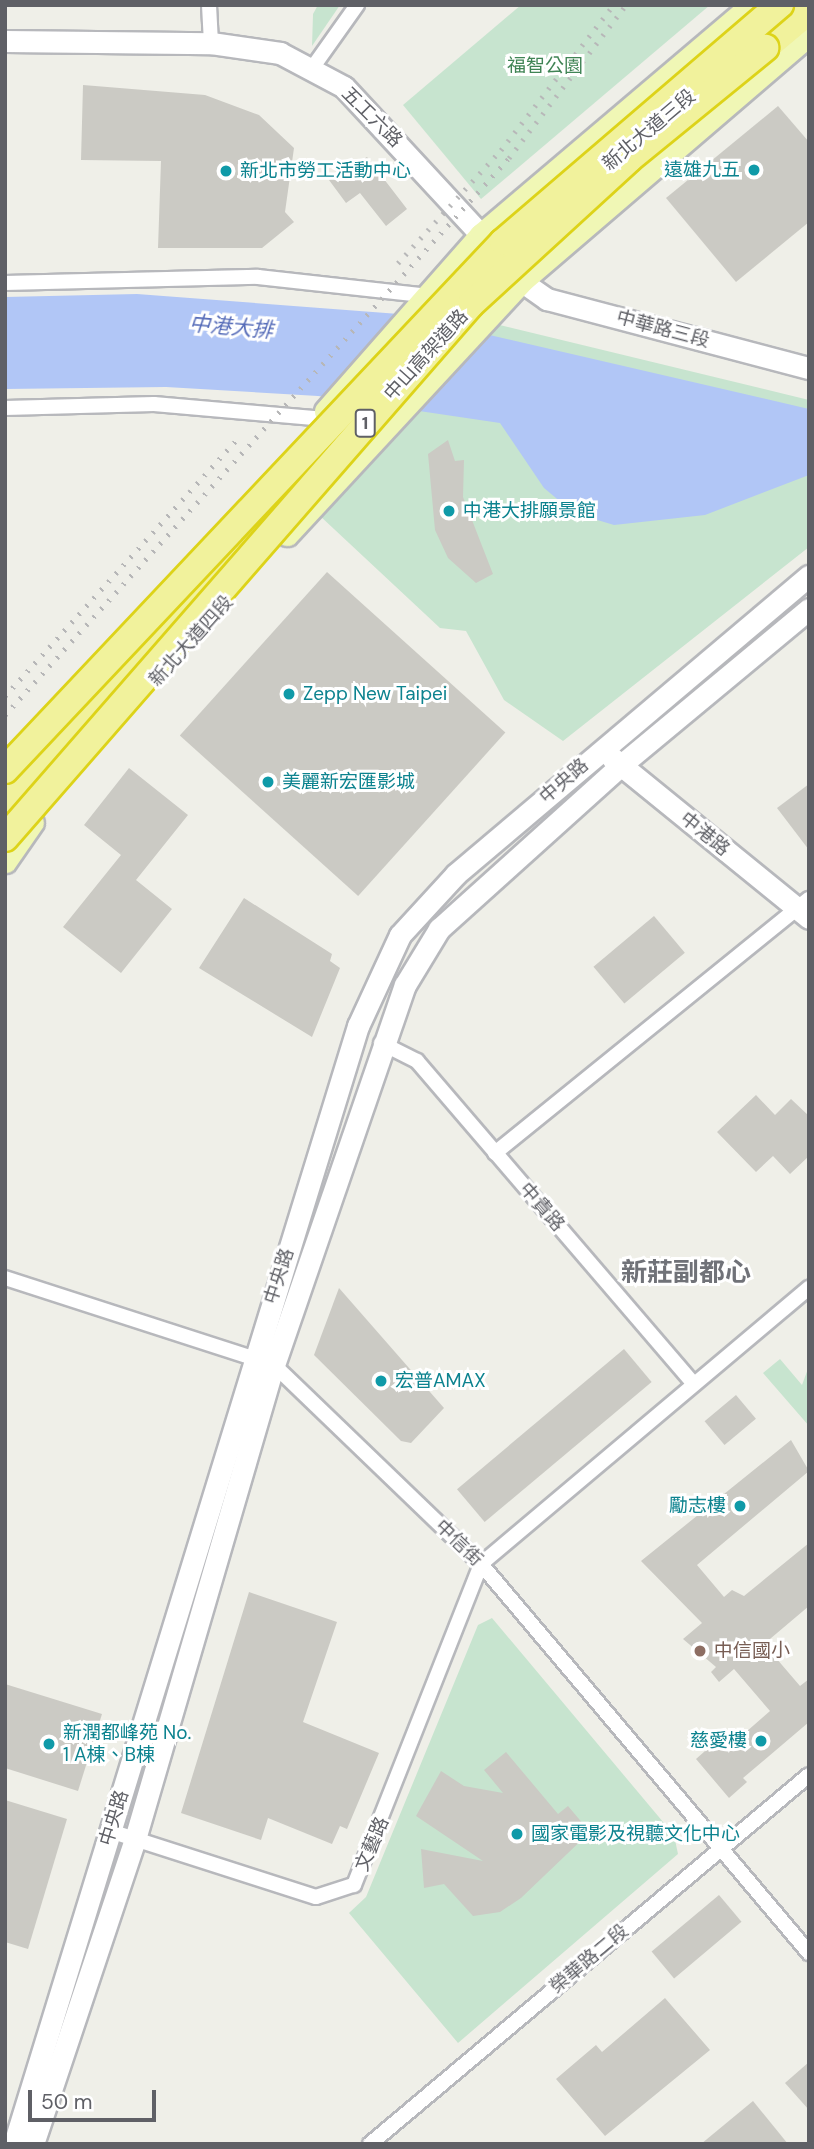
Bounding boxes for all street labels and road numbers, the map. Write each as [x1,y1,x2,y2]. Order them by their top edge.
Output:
street label: 五工六路 [337,82,407,152]
street label: 新北大道三段 [598,85,700,175]
street label: 中山高架道路 [379,305,473,405]
street label: 中華路三段 [614,306,712,352]
road number: 1 [354,408,376,438]
street label: 新北大道四段 [144,591,238,691]
street label: 中央路 [535,754,593,808]
street label: 中港路 [676,807,734,861]
street label: 中貴路 [515,1178,569,1236]
street label: 中央路 [259,1245,299,1307]
street label: 中信街 [431,1515,487,1571]
street label: 中央路 [95,1787,133,1849]
street label: 文藝路 [350,1813,394,1875]
street label: 榮華路二段 [545,1920,633,1998]

